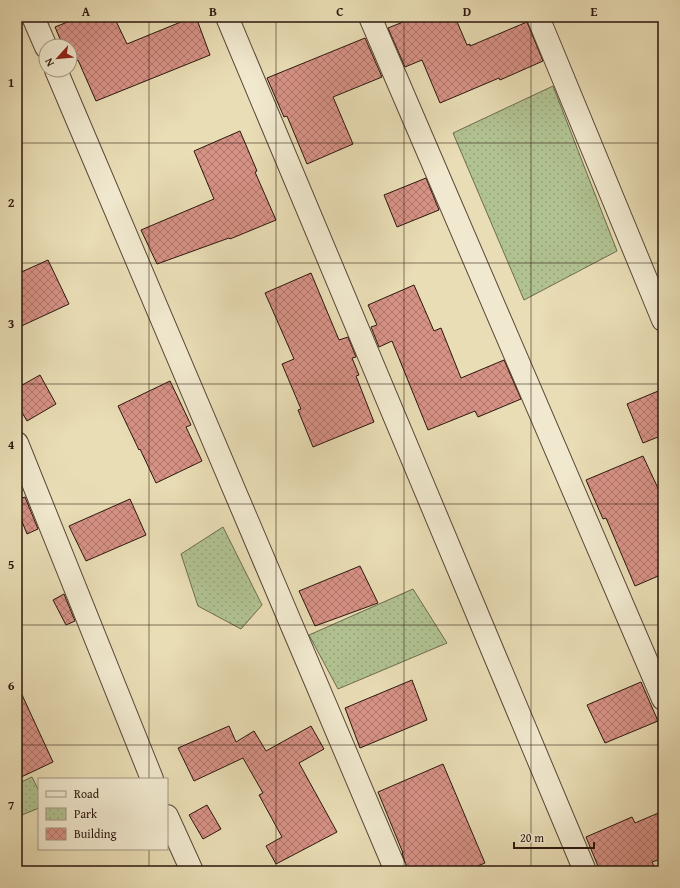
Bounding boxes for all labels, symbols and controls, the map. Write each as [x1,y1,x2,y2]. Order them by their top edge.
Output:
text: A [82,2,91,21]
text: B [209,2,217,21]
text: C [336,2,344,21]
text: D [463,2,471,21]
text: E [591,2,598,21]
north arrow [38,38,78,78]
text: N [40,55,58,69]
text: 1 [8,73,14,92]
text: 2 [8,193,15,212]
text: 3 [8,314,14,333]
text: 4 [8,435,15,454]
text: 5 [8,555,15,574]
text: 6 [8,676,15,695]
legend [38,778,168,850]
text: Road [74,785,100,802]
text: 7 [8,796,15,815]
text: Park [74,805,98,822]
scale bar [514,824,594,850]
text: Building [74,825,117,842]
text: 20 m [520,829,544,846]

